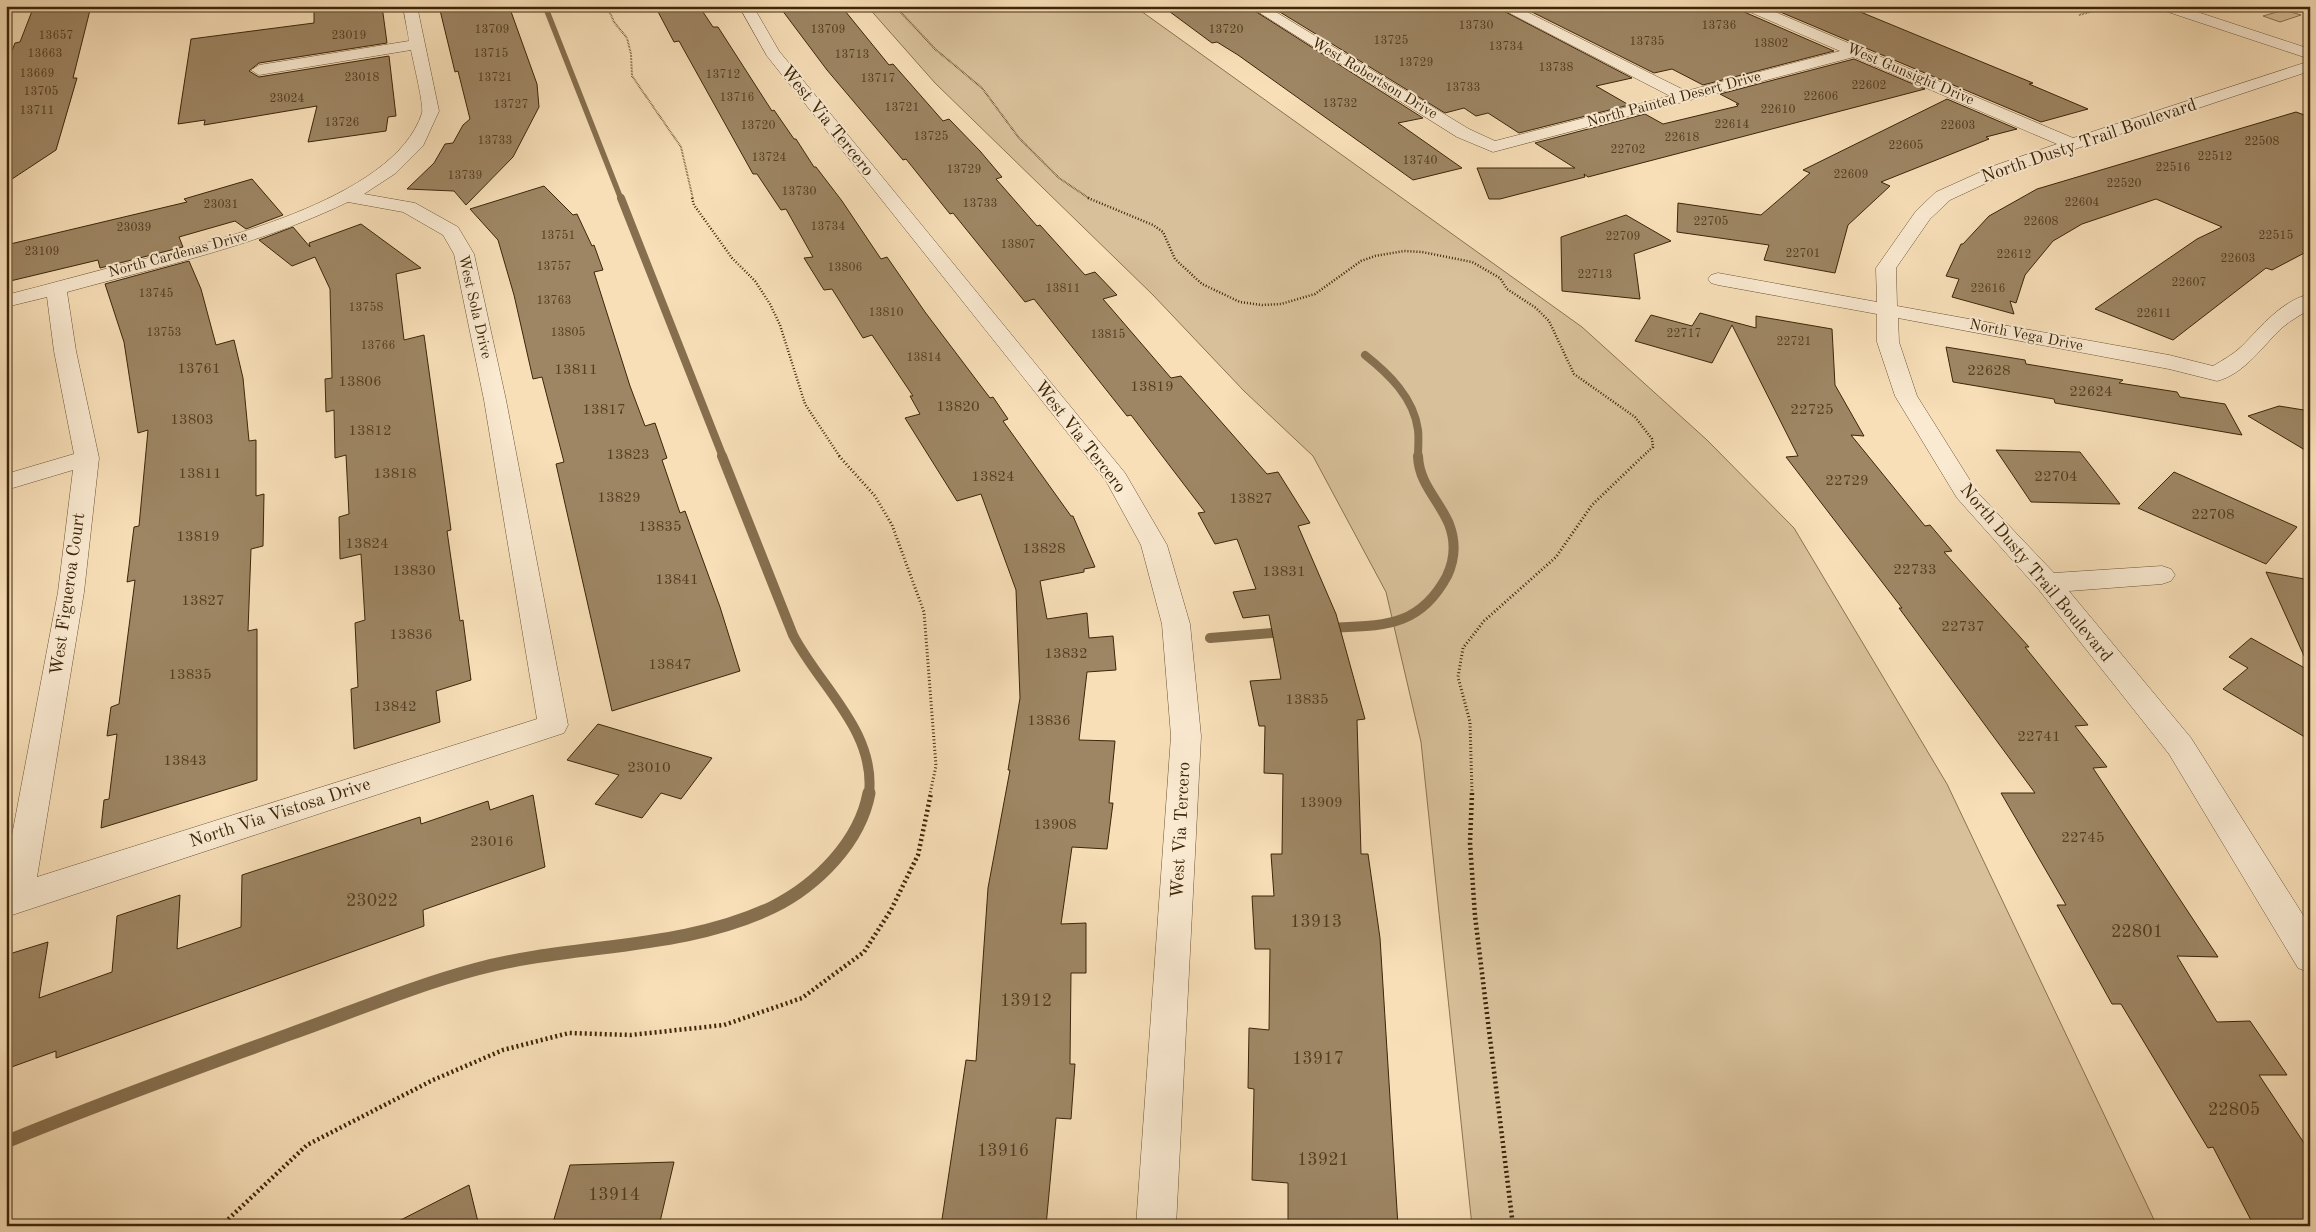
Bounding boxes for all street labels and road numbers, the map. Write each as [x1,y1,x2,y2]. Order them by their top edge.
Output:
street label: West Robertson Drive [1308,36,1440,123]
street label: West Gunsight Drive [1844,41,1976,109]
street label: West Via Tercero [777,62,877,180]
street label: North Painted Desert Drive [1585,69,1763,130]
street label: North Dusty Trail Boulevard [1979,96,2199,186]
street label: North Cardenas Drive [107,229,249,281]
street label: West Sola Drive [455,254,493,360]
street label: North Vega Drive [1968,318,2084,354]
street label: West Via Tercero [1031,378,1129,496]
street label: North Dusty Trail Boulevard [1956,481,2116,665]
street label: West Figueroa Court [48,511,88,677]
street label: West Via Tercero [1168,761,1194,899]
street label: North Via Vistosa Drive [187,775,373,851]

